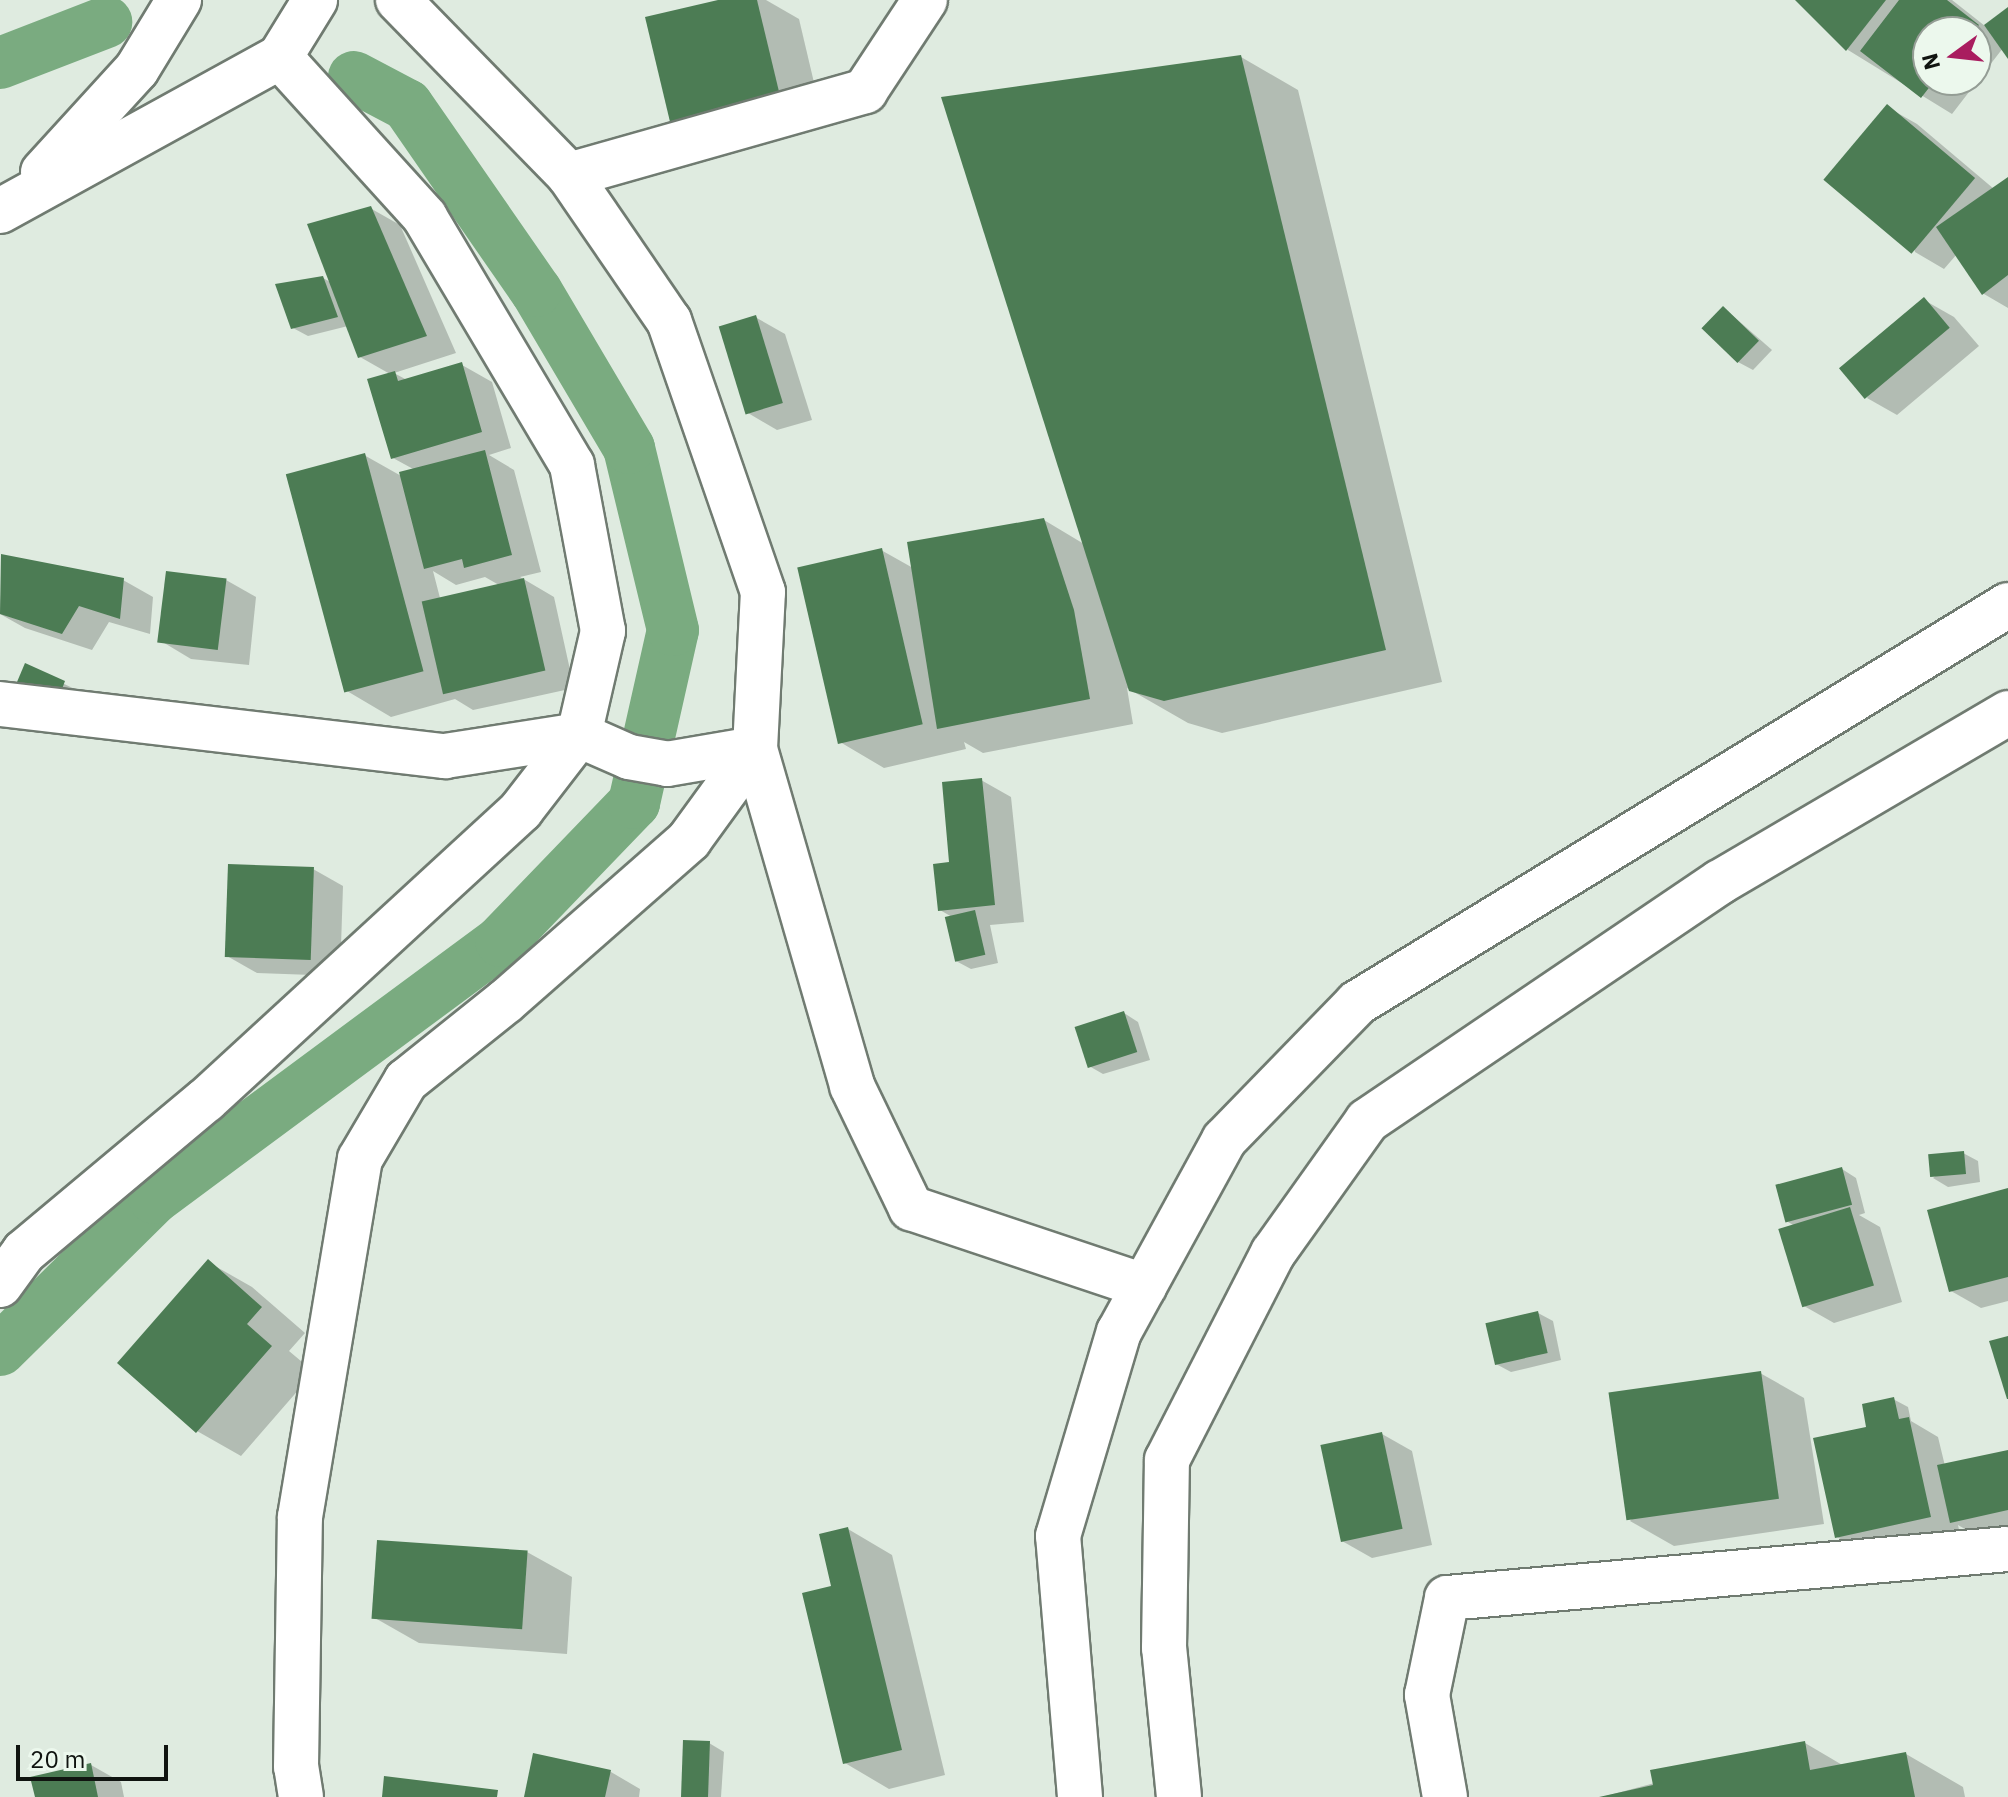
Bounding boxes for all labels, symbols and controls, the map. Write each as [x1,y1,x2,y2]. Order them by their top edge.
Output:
north arrow [1912,16,1992,96]
text: N [1914,50,1946,73]
scale bar [20,1729,172,1779]
text: 20 m [30,1743,85,1775]

